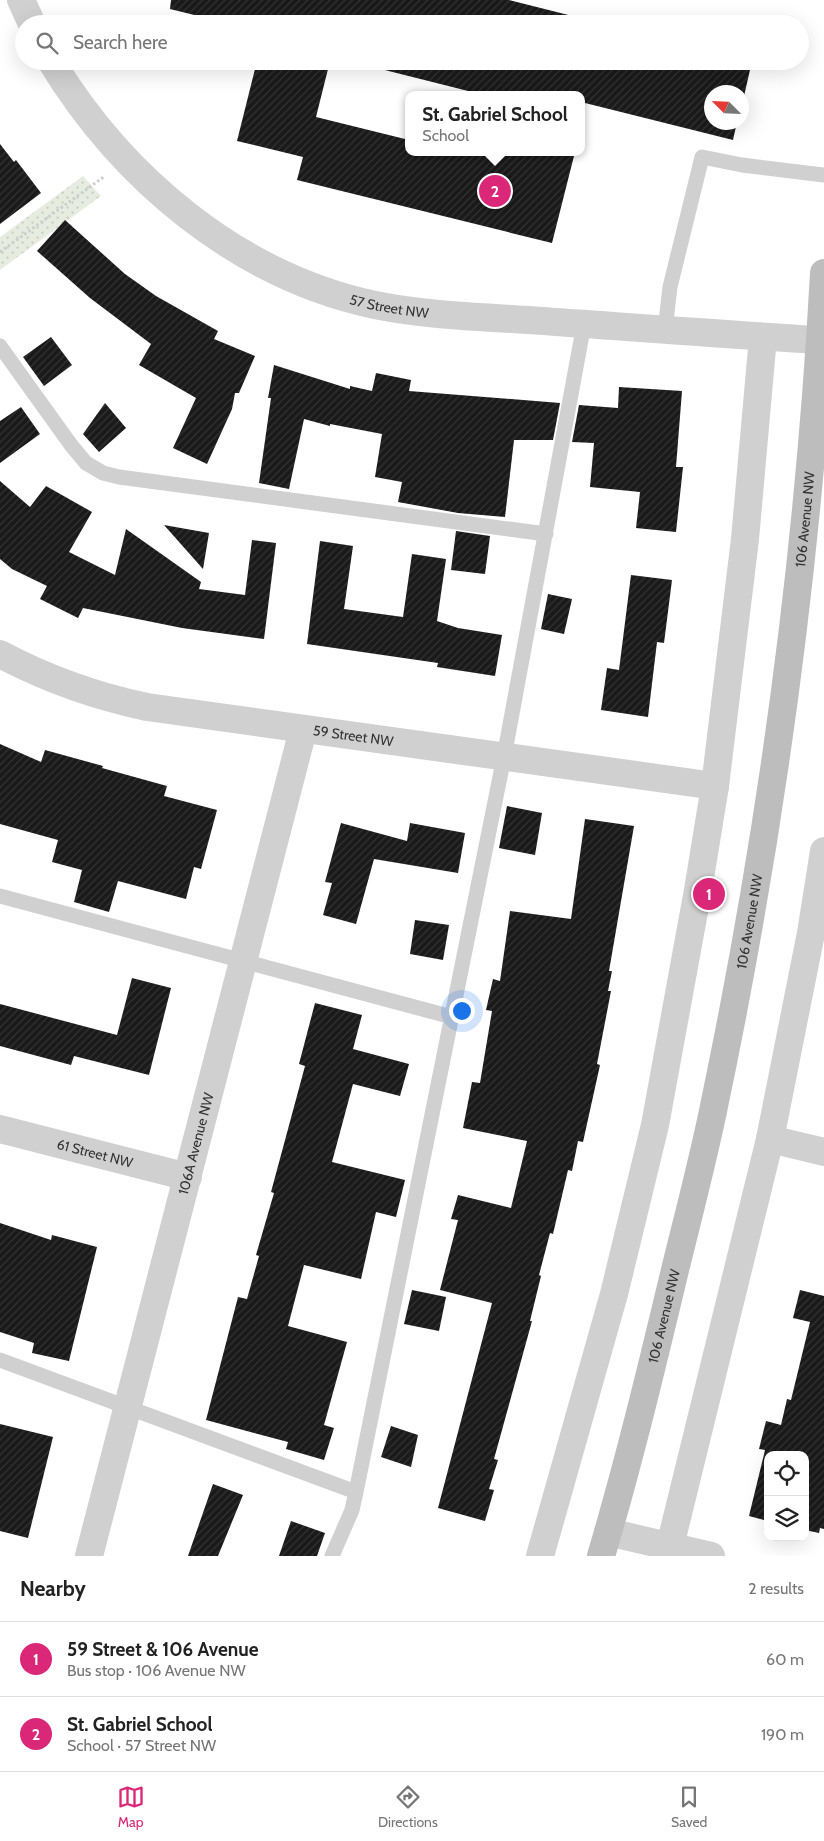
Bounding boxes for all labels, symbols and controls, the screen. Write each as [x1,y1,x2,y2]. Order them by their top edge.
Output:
search box [15,15,809,70]
icon: search [33,29,61,57]
text: Search here [73,31,167,54]
north arrow [704,85,749,130]
popup [405,91,585,156]
text: St. Gabriel School [422,103,568,126]
text: School [422,126,469,145]
pin: 2 [479,172,511,210]
street label: 57 Street NW [348,290,430,322]
street label: 106 Avenue NW [791,470,819,568]
street label: 59 Street NW [312,721,395,750]
street label: 106 Avenue NW [732,872,767,970]
pin: 1 [693,875,725,913]
your location [449,998,475,1024]
street label: 106A Avenue NW [174,1090,218,1197]
street label: 61 Street NW [55,1135,136,1172]
street label: 106 Avenue NW [644,1267,684,1365]
map controls [764,1451,809,1541]
button: locate [764,1451,809,1496]
button: layers [764,1496,809,1541]
text: Nearby [20,1576,86,1601]
text: 2 results [748,1579,804,1598]
text: 59 Street & 106 Avenue [67,1638,258,1661]
text: 1 [33,1650,39,1669]
text: 60 m [766,1650,804,1669]
text: Bus stop · 106 Avenue NW [67,1661,246,1680]
text: St. Gabriel School [67,1713,212,1736]
text: 2 [32,1725,40,1744]
text: 190 m [761,1725,804,1744]
text: School · 57 Street NW [67,1736,216,1755]
tab: Map [117,1783,145,1831]
tab: Directions [378,1783,438,1831]
tab: Saved [671,1783,707,1831]

